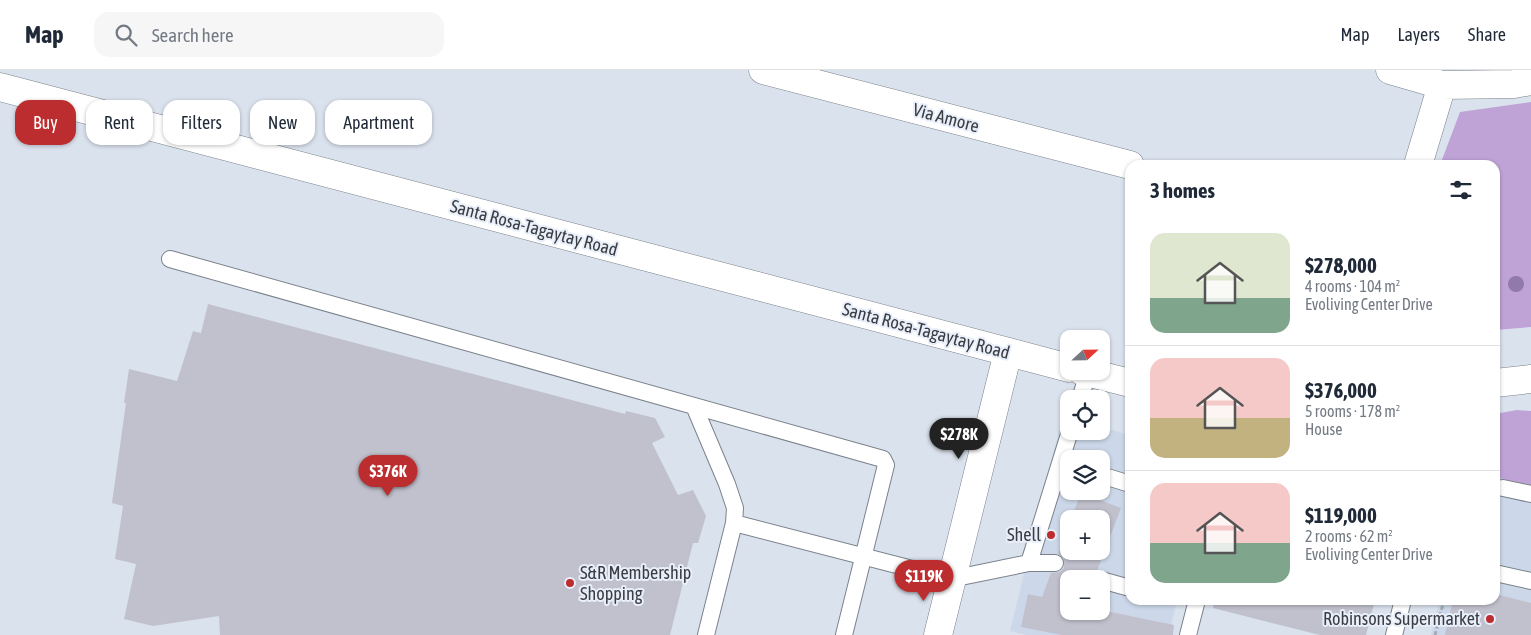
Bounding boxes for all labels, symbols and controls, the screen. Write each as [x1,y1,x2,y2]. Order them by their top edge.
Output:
search box [94,12,444,57]
text: Map [25,21,64,48]
icon: search [112,21,140,49]
text: Search here [152,24,234,46]
text: Map [1340,24,1369,45]
text: Layers [1397,24,1440,45]
text: Share [1468,24,1506,45]
street label: Via Amore [911,99,981,136]
chip: Buy [15,100,76,145]
chip: Rent [86,100,153,145]
chip: Filters [163,100,240,145]
chip: New [250,100,315,145]
chip: Apartment [325,100,432,145]
icon: filters [1447,176,1475,204]
text: 3 homes [1150,178,1215,202]
street label: Santa Rosa-Tagaytay Road [448,195,620,260]
icon: home [1190,253,1250,313]
text: $278,000 [1305,253,1377,277]
text: 4 rooms · 104 m² [1305,277,1400,295]
text: Evoliving Center Drive [1305,295,1433,313]
street label: Santa Rosa-Tagaytay Road [840,298,1012,363]
north arrow [1060,330,1110,380]
map controls [1060,330,1110,620]
icon: home [1190,378,1250,438]
text: $376,000 [1305,378,1377,402]
button: locate [1060,390,1110,440]
text: 5 rooms · 178 m² [1305,402,1400,420]
pin: $278K [924,418,994,460]
text: House [1305,420,1342,438]
text: $278K [940,425,978,443]
button: layers [1060,450,1110,500]
pin: $376K [353,454,423,497]
text: $376K [369,462,407,480]
icon: home [1190,503,1250,563]
text: $119,000 [1305,503,1377,527]
button: + [1060,510,1110,560]
place label: Shell [1007,524,1041,545]
text: 2 rooms · 62 m² [1305,527,1393,545]
marker: Shell [1045,529,1057,541]
text: Evoliving Center Drive [1305,545,1433,563]
pin: $119K [889,560,959,602]
place label: S&R Membership Shopping [580,562,691,604]
text: $119K [905,567,943,585]
button: − [1060,570,1110,620]
marker: S&R Membership Shopping [564,577,576,589]
place label: Robinsons Supermarket [1323,608,1480,629]
marker: Robinsons Supermarket [1484,613,1496,625]

